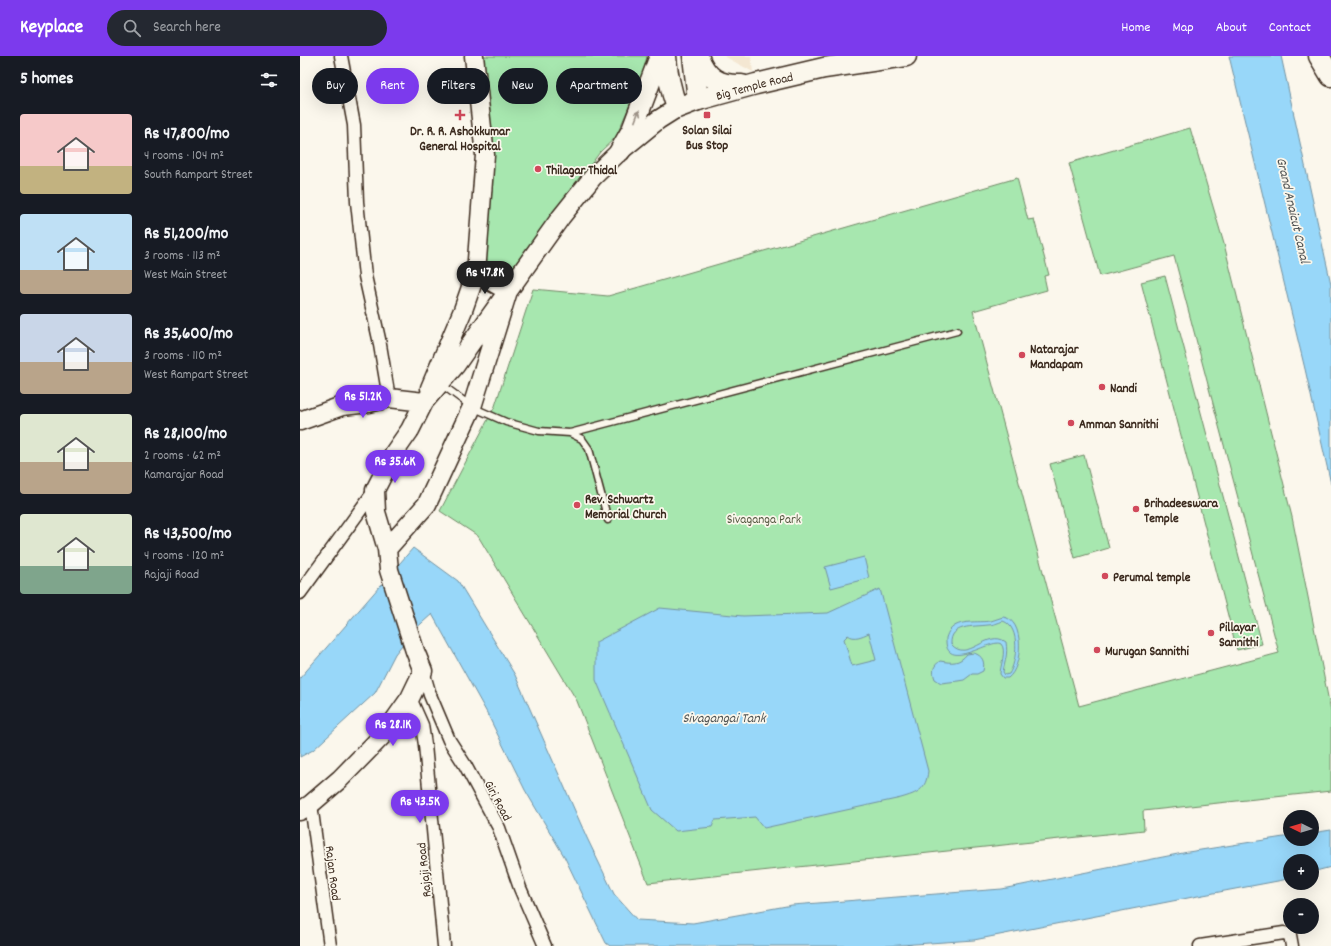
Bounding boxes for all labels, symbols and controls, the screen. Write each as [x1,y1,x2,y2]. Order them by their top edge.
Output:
search box [107,10,387,46]
text: Keyplace [20,15,83,42]
icon: search [121,17,143,39]
text: Search here [153,17,221,39]
text: Home [1121,18,1150,38]
text: Map [1172,18,1194,38]
text: About [1216,18,1247,38]
text: Contact [1269,18,1311,38]
text: 5 homes [20,68,73,92]
chip: Buy [312,68,358,104]
chip: Rent [366,68,419,104]
chip: Filters [427,68,490,104]
chip: New [498,68,548,104]
chip: Apartment [556,68,642,104]
icon: filters [258,69,280,91]
street label: Big Temple Road [714,69,795,107]
marker: Dr. R. R. Ashokkumar General Hospital [454,109,466,121]
one-way arrow [633,110,641,122]
marker: Solan Silai Bus Stop [702,110,712,120]
place label: Solan Silai Bus Stop [682,122,732,156]
text: Rs 47,800/mo [144,123,230,147]
place label: Dr. R. R. Ashokkumar General Hospital [410,123,511,157]
icon: home [52,130,100,178]
text: 4 rooms · 104 m² [144,147,224,166]
water label: Grand Anaicut Canal [1270,155,1314,267]
place label: Thilagar Thidal [546,162,618,181]
marker: Thilagar Thidal [533,164,543,174]
text: South Rampart Street [144,166,253,185]
text: Rs 51,200/mo [144,223,228,247]
icon: home [52,230,100,278]
text: 3 rooms · 113 m² [144,247,221,266]
pin: Rs 47.8K [444,261,526,295]
text: Rs 47.8K [466,264,504,283]
text: West Main Street [144,266,227,285]
text: Rs 35,600/mo [144,323,233,347]
icon: home [52,330,100,378]
place label: Natarajar Mandapam [1030,341,1083,375]
text: 3 rooms · 110 m² [144,347,222,366]
marker: Natarajar Mandapam [1017,350,1027,360]
text: West Rampart Street [144,366,248,385]
place label: Nandi [1110,380,1138,399]
marker: Nandi [1097,382,1107,392]
pin: Rs 51.2K [322,385,404,419]
text: Rs 51.2K [344,388,382,407]
place label: Amman Sannithi [1079,416,1159,435]
marker: Amman Sannithi [1066,418,1076,428]
text: Rs 28,100/mo [144,423,227,447]
icon: home [52,430,100,478]
text: 2 rooms · 62 m² [144,447,221,466]
pin: Rs 35.6K [354,450,436,484]
text: Rs 35.6K [374,453,416,472]
text: Kamarajar Road [144,466,224,485]
place label: Rev. Schwartz Memorial Church [585,491,666,525]
place label: Brihadeeswara Temple [1144,495,1219,529]
marker: Rev. Schwartz Memorial Church [572,500,582,510]
marker: Brihadeeswara Temple [1131,504,1141,514]
park label: Sivaganga Park [727,511,801,530]
text: Rs 43,500/mo [144,523,232,547]
icon: home [52,530,100,578]
text: 4 rooms · 120 m² [144,547,224,566]
text: Rajaji Road [144,566,199,585]
place label: Perumal temple [1113,569,1191,588]
marker: Perumal temple [1100,571,1110,581]
place label: Pillayar Sannithi [1219,619,1259,653]
marker: Pillayar Sannithi [1206,628,1216,638]
place label: Murugan Sannithi [1105,643,1189,662]
marker: Murugan Sannithi [1092,645,1102,655]
water label: Sivagangai Tank [682,709,767,729]
pin: Rs 28.1K [352,713,434,747]
text: Rs 28.1K [375,716,411,735]
street label: Giri Road [478,778,515,825]
pin: Rs 43.5K [379,790,461,824]
text: Rs 43.5K [400,793,440,812]
north arrow [1283,810,1319,846]
map controls [1283,810,1319,934]
street label: Rajaji Road [413,841,438,898]
street label: Rajan Road [319,845,344,902]
button: + [1283,854,1319,890]
button: − [1283,898,1319,934]

